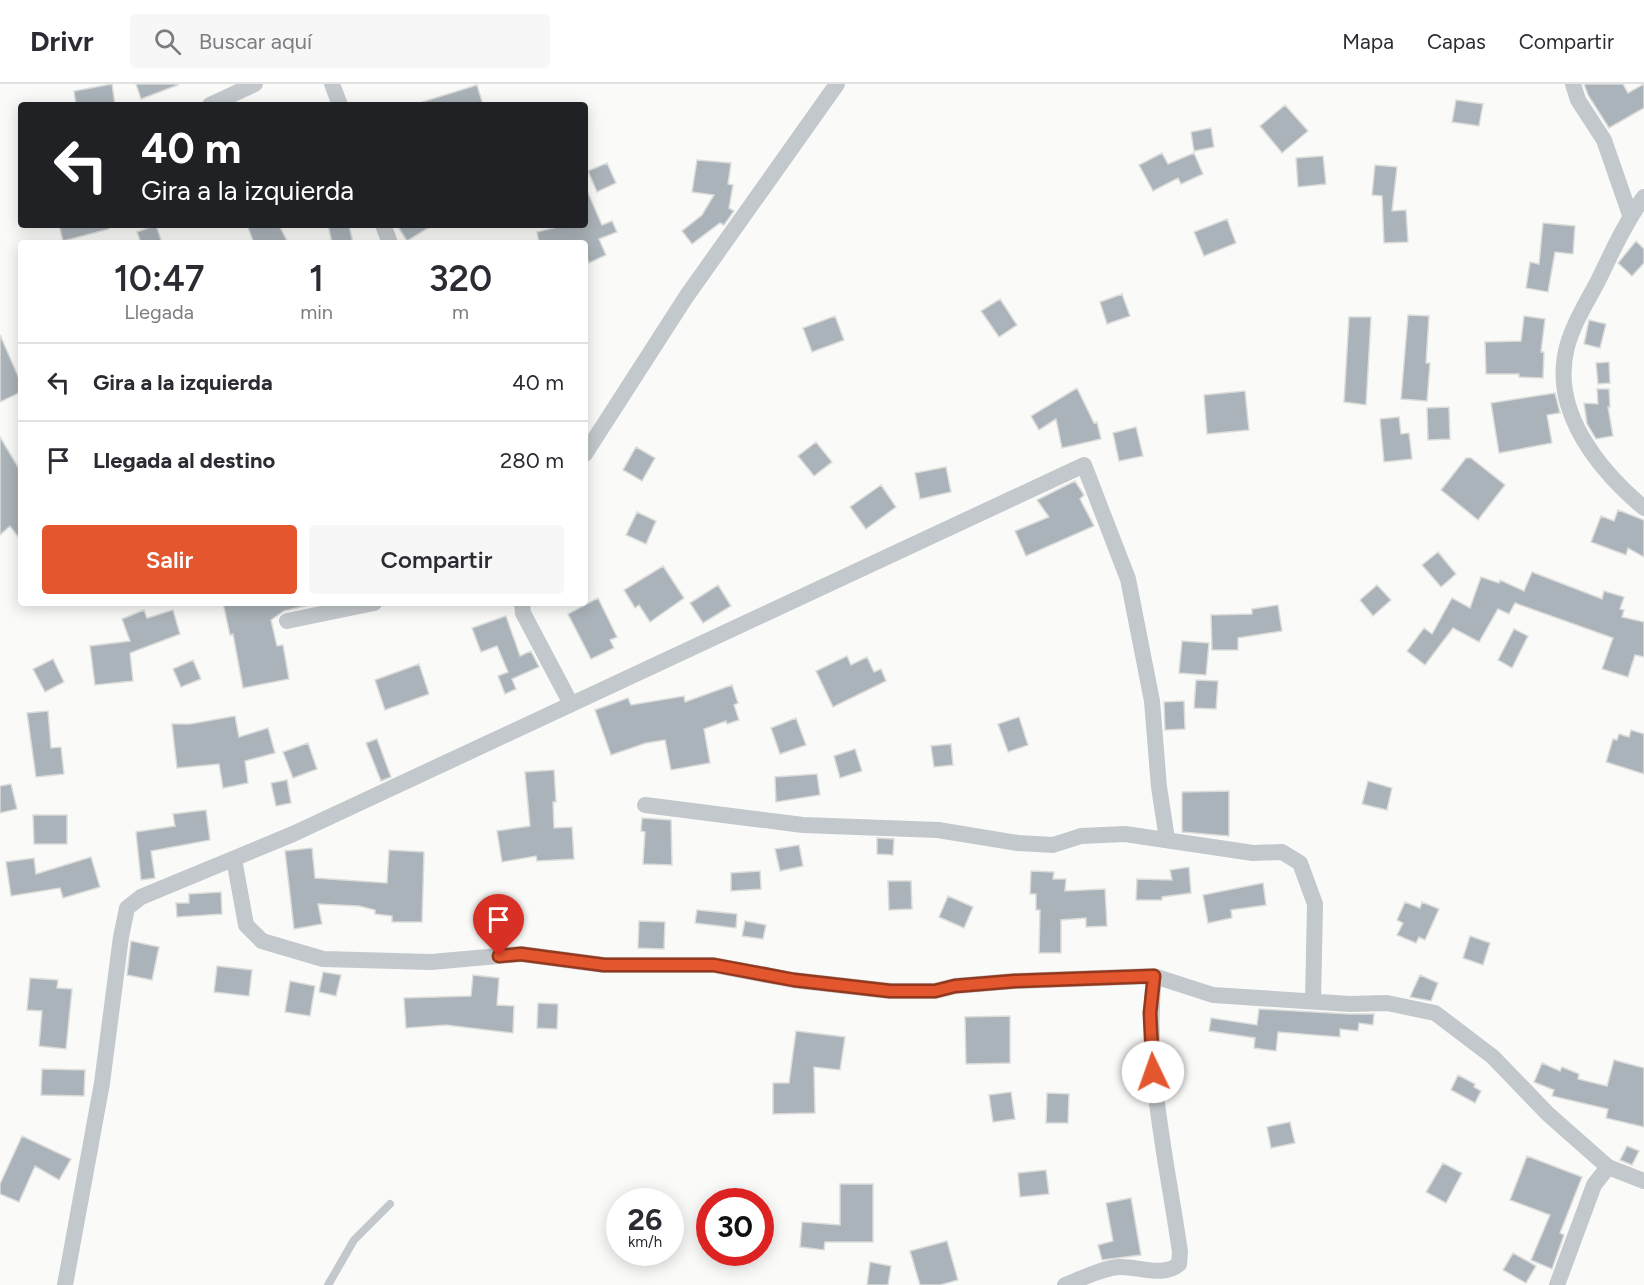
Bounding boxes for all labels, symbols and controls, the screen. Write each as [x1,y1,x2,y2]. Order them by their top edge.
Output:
search box [130,14,550,68]
text: Drivr [30,24,94,58]
icon: search [151,25,184,58]
text: Buscar aquí [199,28,312,55]
text: Mapa [1342,29,1394,54]
text: Capas [1427,29,1486,54]
text: Compartir [1519,29,1614,54]
text: 40 m [141,123,241,174]
icon: left [42,126,120,204]
text: Gira a la izquierda [141,174,354,207]
text: 10:47 [114,257,204,300]
text: 1 [309,257,324,300]
text: 320 [429,257,492,300]
text: Llegada [124,300,194,324]
text: min [300,300,333,324]
text: m [452,300,469,324]
icon: left [42,366,75,399]
text: Gira a la izquierda [93,369,273,396]
text: 40 m [512,369,564,396]
icon: arrive [42,444,75,477]
text: Llegada al destino [93,447,275,474]
text: 280 m [500,447,564,474]
button: Salir [42,525,297,594]
button: Compartir [309,525,564,594]
pin [473,894,524,956]
icon: arrive [482,903,515,936]
position arrow [1121,1040,1185,1104]
speed limit sign: 30 [696,1188,774,1266]
text: 26 [628,1201,662,1238]
text: km/h [628,1233,662,1251]

